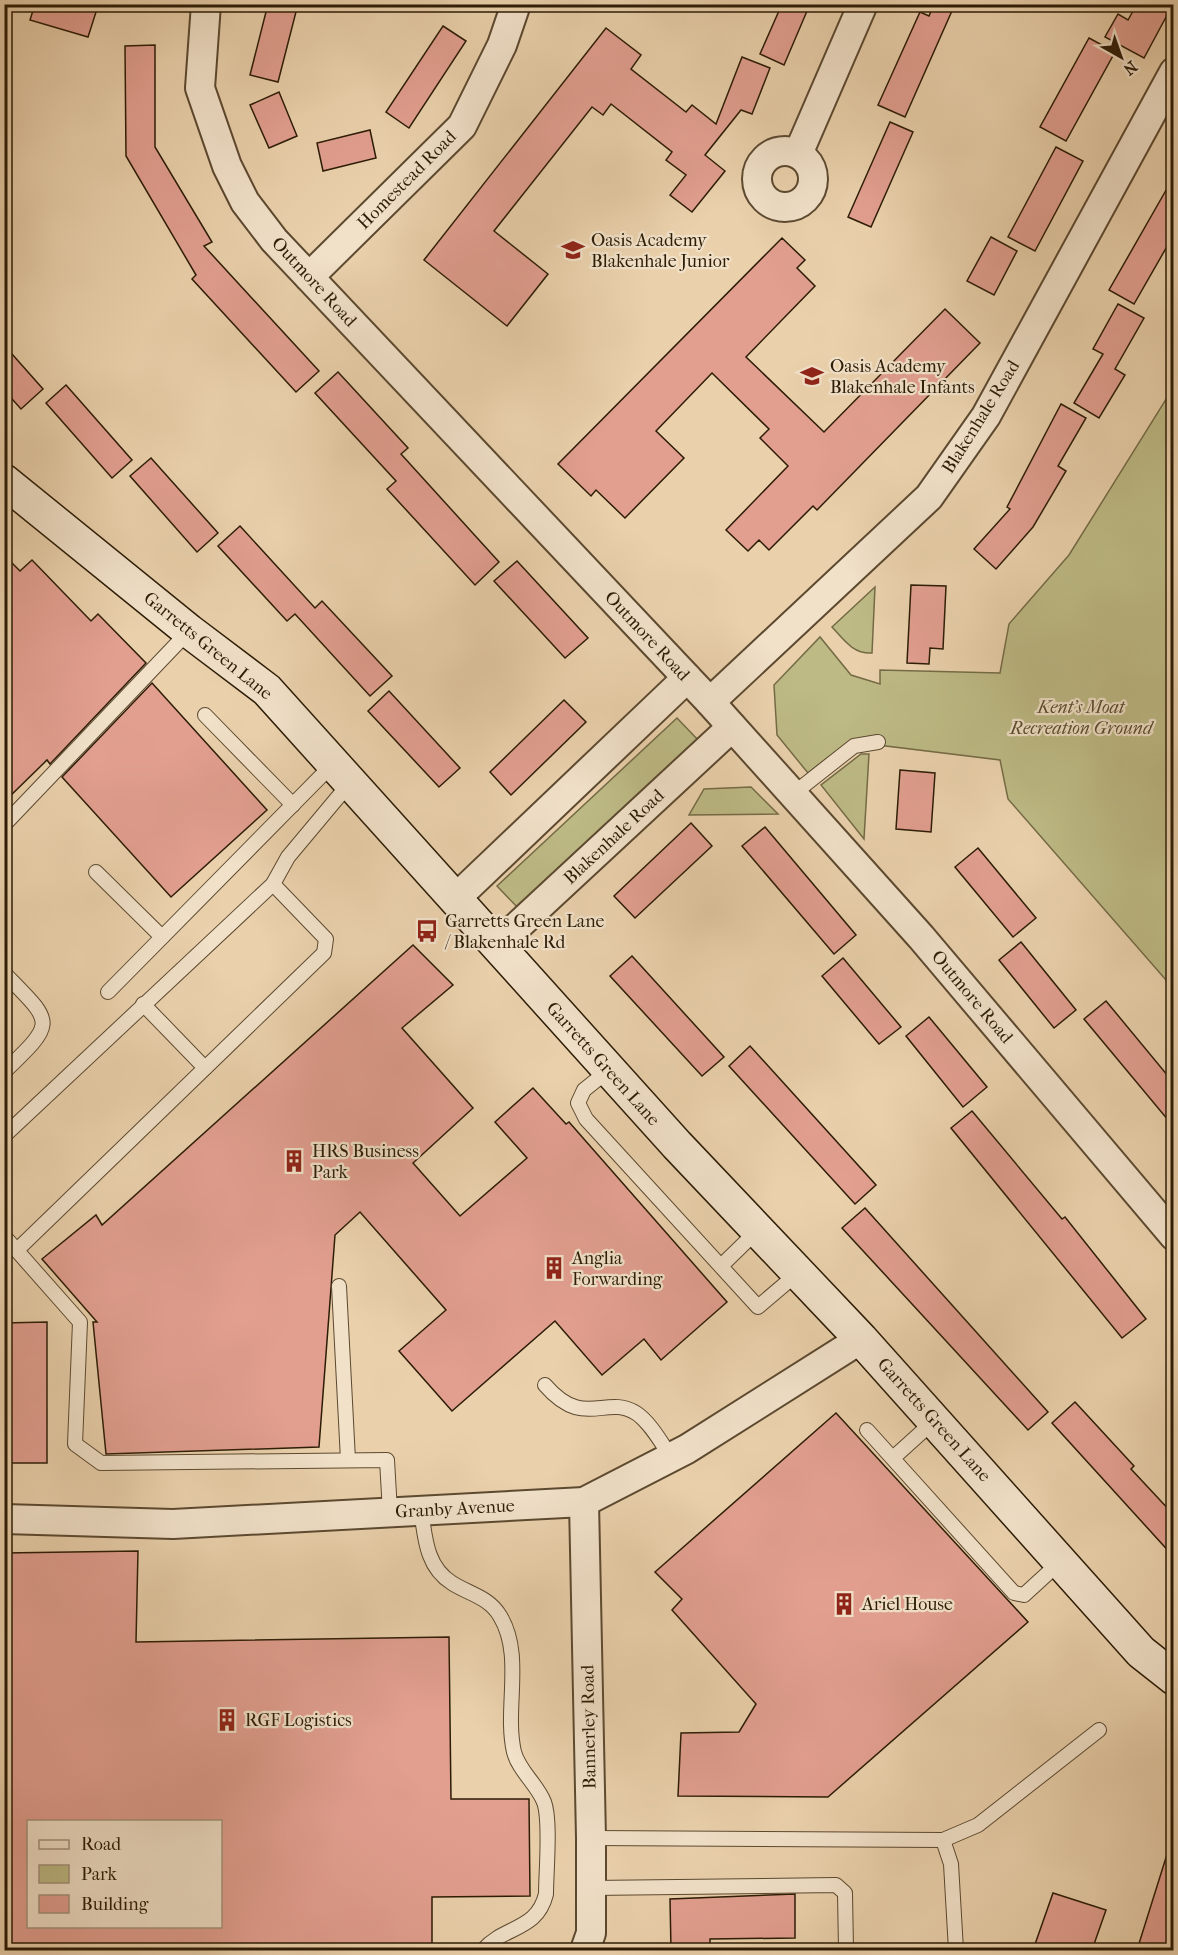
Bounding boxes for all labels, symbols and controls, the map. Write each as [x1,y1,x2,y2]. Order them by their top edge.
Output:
north arrow [1091,27,1151,87]
text: N [1119,57,1141,80]
street label: Homestead Road [353,126,461,234]
place label: Oasis Academy Blakenhale Junior [591,230,730,272]
street label: Outmore Road [267,233,361,331]
school or university icon: Oasis Academy Blakenhale Junior [560,237,586,263]
place label: Oasis Academy Blakenhale Infants [830,356,975,398]
street label: Blakenhale Road [938,356,1024,477]
school or university icon: Oasis Academy Blakenhale Infants [799,363,825,389]
street label: Outmore Road [600,587,694,685]
street label: Garretts Green Lane [139,588,277,704]
park label: Kent's Moat Recreation Ground [1009,697,1155,739]
street label: Blakenhale Road [559,785,669,889]
place label: Garretts Green Lane / Blakenhale Rd [444,911,605,953]
bus stop icon: Garretts Green Lane / Blakenhale Rd [414,918,440,944]
street label: Outmore Road [927,946,1017,1048]
street label: Garretts Green Lane [542,998,664,1130]
place label: HRS Business Park [312,1141,419,1183]
building icon: HRS Business Park [281,1148,307,1174]
place label: Anglia Forwarding [571,1248,663,1290]
building icon: Anglia Forwarding [541,1255,567,1281]
street label: Garretts Green Lane [873,1354,995,1486]
street label: Granby Avenue [395,1495,515,1523]
building icon: Ariel House [831,1591,857,1617]
place label: Ariel House [861,1594,953,1615]
street label: Bannerley Road [577,1664,601,1789]
building icon: RGF Logistics [214,1707,240,1733]
place label: RGF Logistics [245,1710,352,1731]
legend [27,1820,222,1928]
text: Road [81,1834,121,1855]
text: Park [81,1864,118,1885]
text: Building [81,1894,149,1915]

